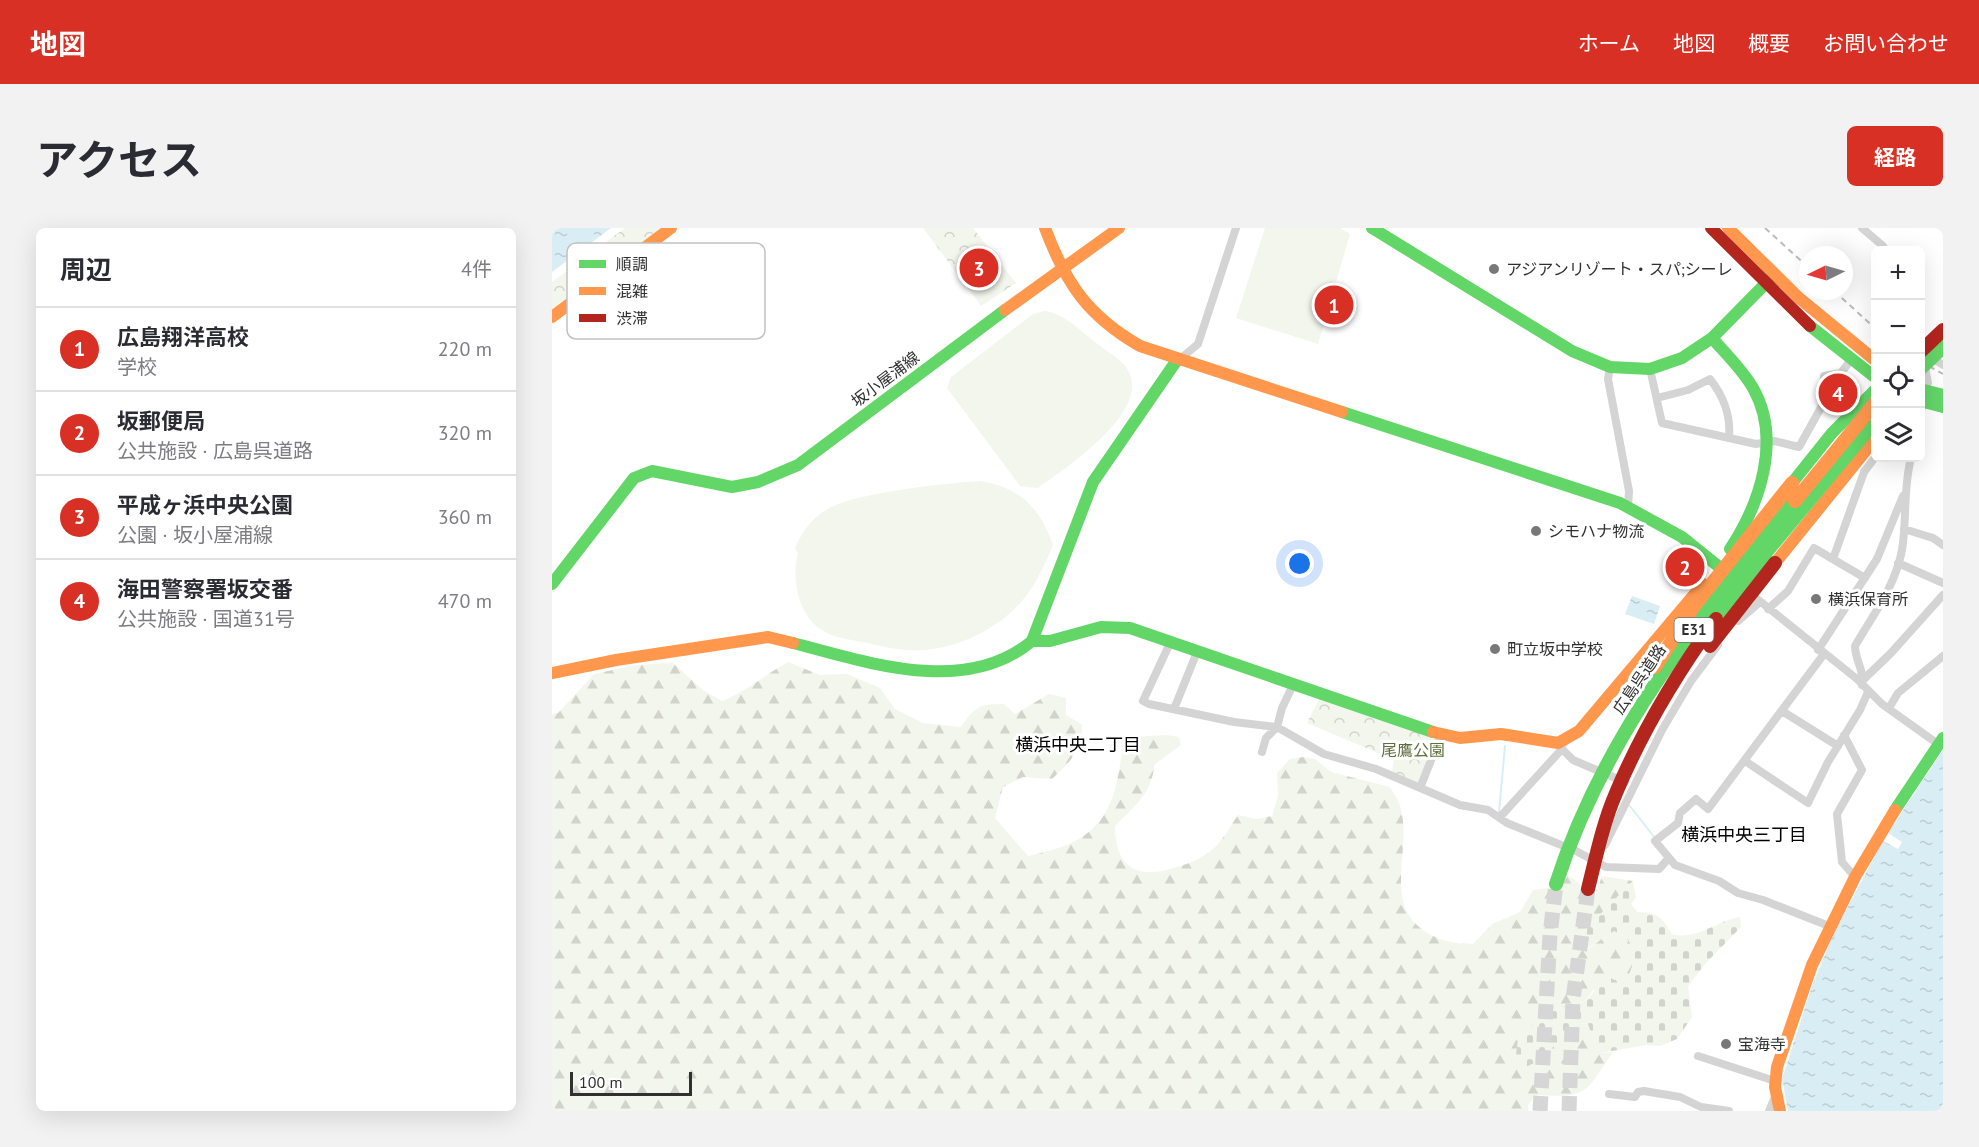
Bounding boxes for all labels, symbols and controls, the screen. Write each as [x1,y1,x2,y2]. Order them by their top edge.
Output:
text: 地図 [30,25,86,62]
text: ホーム [1578,30,1640,57]
text: 地図 [1673,30,1715,57]
text: 概要 [1748,30,1790,57]
text: お問い合わせ [1823,30,1949,57]
button: 経路 [1847,126,1943,186]
text: アクセス [36,132,202,187]
legend [567,243,765,339]
pin: 3 [960,246,998,291]
north arrow [1799,246,1853,300]
map controls [1871,246,1925,462]
button: + [1871,246,1925,300]
text: 周辺 [60,253,112,286]
text: 順調 [616,254,648,274]
text: 4件 [461,256,492,282]
place label: アジアンリゾート・スパ;シーレ [1506,259,1733,279]
marker: アジアンリゾート・スパ;シーレ [1487,262,1501,276]
text: 混雑 [616,281,648,301]
pin: 1 [1314,282,1354,328]
button: − [1871,300,1925,354]
text: 渋滞 [616,308,648,328]
text: 広島翔洋高校 [117,323,249,351]
text: 1 [74,336,85,362]
text: 220 m [438,336,492,362]
street label: 坂小屋浦線 [847,347,923,411]
text: 学校 [117,354,157,380]
button: locate [1871,354,1925,408]
pin: 4 [1818,370,1858,416]
text: 坂郵便局 [117,407,205,435]
button: layers [1871,408,1925,462]
text: 2 [74,420,85,446]
text: 320 m [438,420,492,446]
text: 公共施設 · 広島呉道路 [117,438,313,464]
text: 平成ヶ浜中央公園 [117,491,293,519]
text: 3 [74,504,85,530]
text: 360 m [438,504,492,530]
place label: シモハナ物流 [1548,521,1644,541]
text: 公園 · 坂小屋浦線 [117,522,273,548]
marker: シモハナ物流 [1529,524,1543,538]
pin: 2 [1666,544,1704,590]
your location [1285,549,1314,578]
text: 海田警察署坂交番 [117,575,293,603]
text: 4 [74,588,85,614]
text: 470 m [438,588,492,614]
place label: 横浜保育所 [1828,589,1908,609]
marker: 横浜保育所 [1809,592,1823,606]
text: 公共施設 · 国道31号 [117,606,295,632]
road number: E31 [1674,618,1714,642]
place label: 町立坂中学校 [1507,639,1603,659]
street label: 広島呉道路 [1608,640,1670,718]
marker: 町立坂中学校 [1488,642,1502,656]
district label: 横浜中央二丁目 [1015,733,1141,756]
park label: 尾鷹公園 [1381,740,1445,760]
district label: 横浜中央三丁目 [1681,823,1807,846]
place label: 宝海寺 [1738,1034,1786,1054]
marker: 宝海寺 [1719,1037,1733,1051]
scale bar [570,1069,692,1096]
text: 100 m [579,1072,622,1092]

